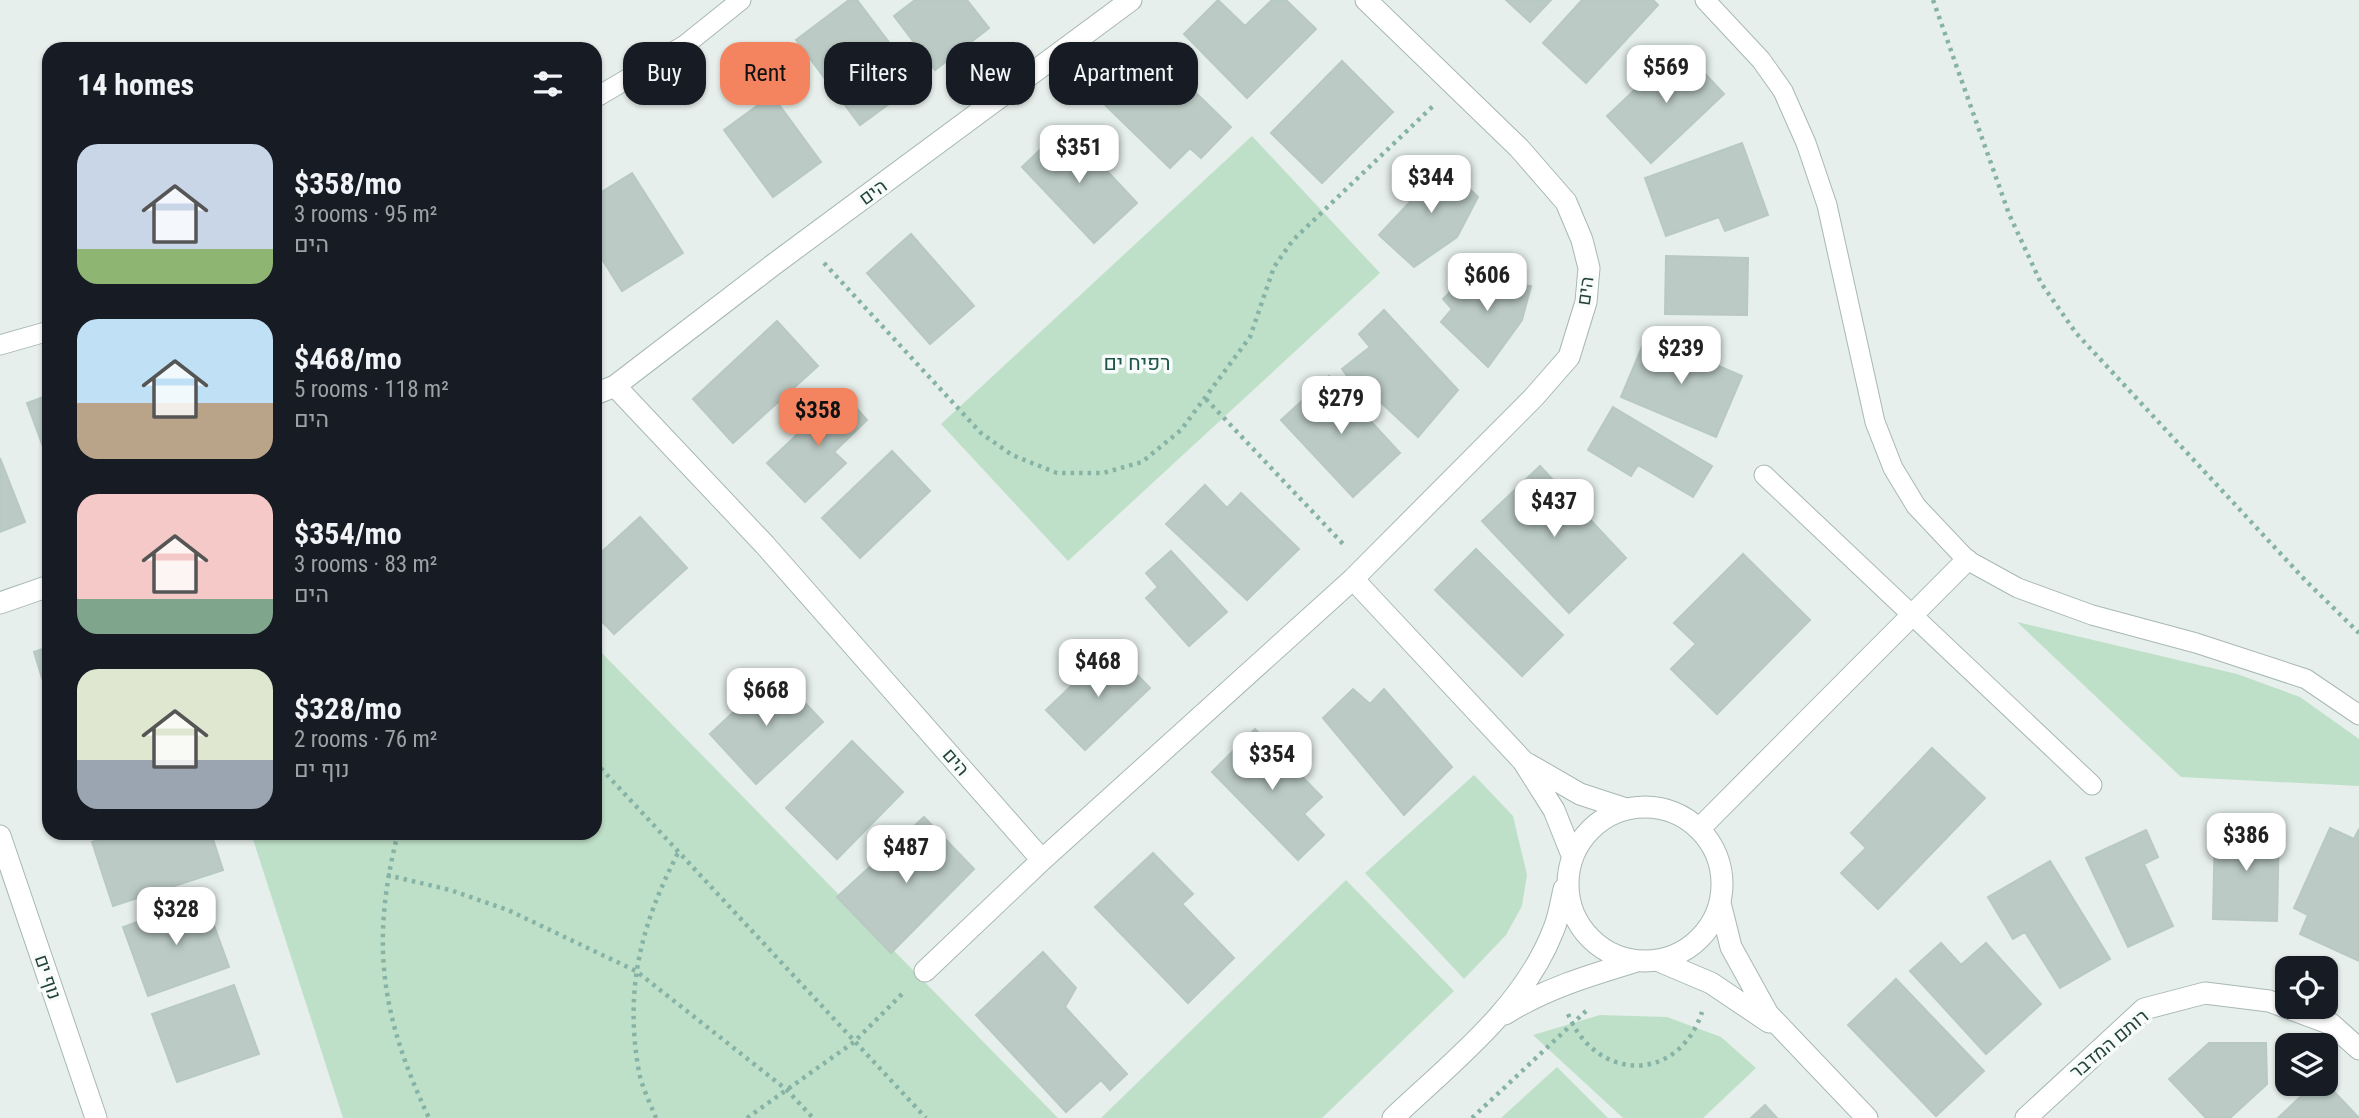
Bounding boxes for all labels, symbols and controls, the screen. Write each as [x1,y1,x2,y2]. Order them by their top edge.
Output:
chip: Buy [623,42,706,105]
chip: Rent [720,42,810,105]
chip: Filters [824,42,932,105]
chip: New [946,42,1035,105]
chip: Apartment [1049,42,1198,105]
pin: $569 [1625,46,1707,105]
text: $569 [1643,54,1689,81]
icon: filters [529,65,567,103]
text: 14 homes [77,67,194,102]
pin: $351 [1038,125,1120,185]
text: $351 [1056,134,1102,161]
pin: $344 [1390,156,1472,215]
text: $344 [1408,164,1454,191]
text: $358/mo [294,166,402,201]
icon: home [133,172,217,256]
street label: הים [855,174,891,210]
text: 3 rooms · 95 m² [294,201,437,228]
text: הים [294,231,329,258]
pin: $606 [1446,254,1528,313]
text: $606 [1464,262,1510,289]
street label: הים [1572,275,1598,307]
pin: $239 [1640,326,1722,386]
text: $239 [1658,335,1704,362]
text: $468/mo [294,341,402,376]
icon: home [133,347,217,431]
district label: רפיח ים [1103,351,1171,375]
text: 5 rooms · 118 m² [294,376,449,403]
pin: $279 [1300,376,1382,436]
text: $279 [1318,385,1364,412]
pin: $358 [777,388,859,448]
text: $358 [795,397,841,424]
text: הים [294,406,329,433]
pin: $437 [1513,480,1595,539]
text: $437 [1531,488,1577,515]
text: $354/mo [294,516,402,551]
icon: home [133,522,217,606]
text: 3 rooms · 83 m² [294,551,437,578]
text: הים [294,581,329,608]
pin: $468 [1057,640,1139,699]
text: $468 [1075,648,1121,675]
pin: $668 [725,668,807,728]
text: $668 [743,677,789,704]
text: $328/mo [294,691,402,726]
icon: home [133,697,217,781]
text: 2 rooms · 76 m² [294,726,437,753]
pin: $354 [1231,732,1313,792]
text: $354 [1249,741,1295,768]
street label: הים [938,744,974,780]
text: נוף ים [294,756,350,783]
pin: $386 [2205,814,2287,873]
text: $386 [2223,822,2269,849]
pin: $487 [865,826,947,885]
text: $487 [883,834,929,861]
pin: $328 [135,888,217,947]
text: $328 [153,896,199,923]
street label: נוף ים [30,952,66,1002]
map controls [2275,956,2338,1096]
button: locate [2275,956,2338,1019]
street label: רותם המדבר [2065,1004,2153,1084]
button: layers [2275,1033,2338,1096]

